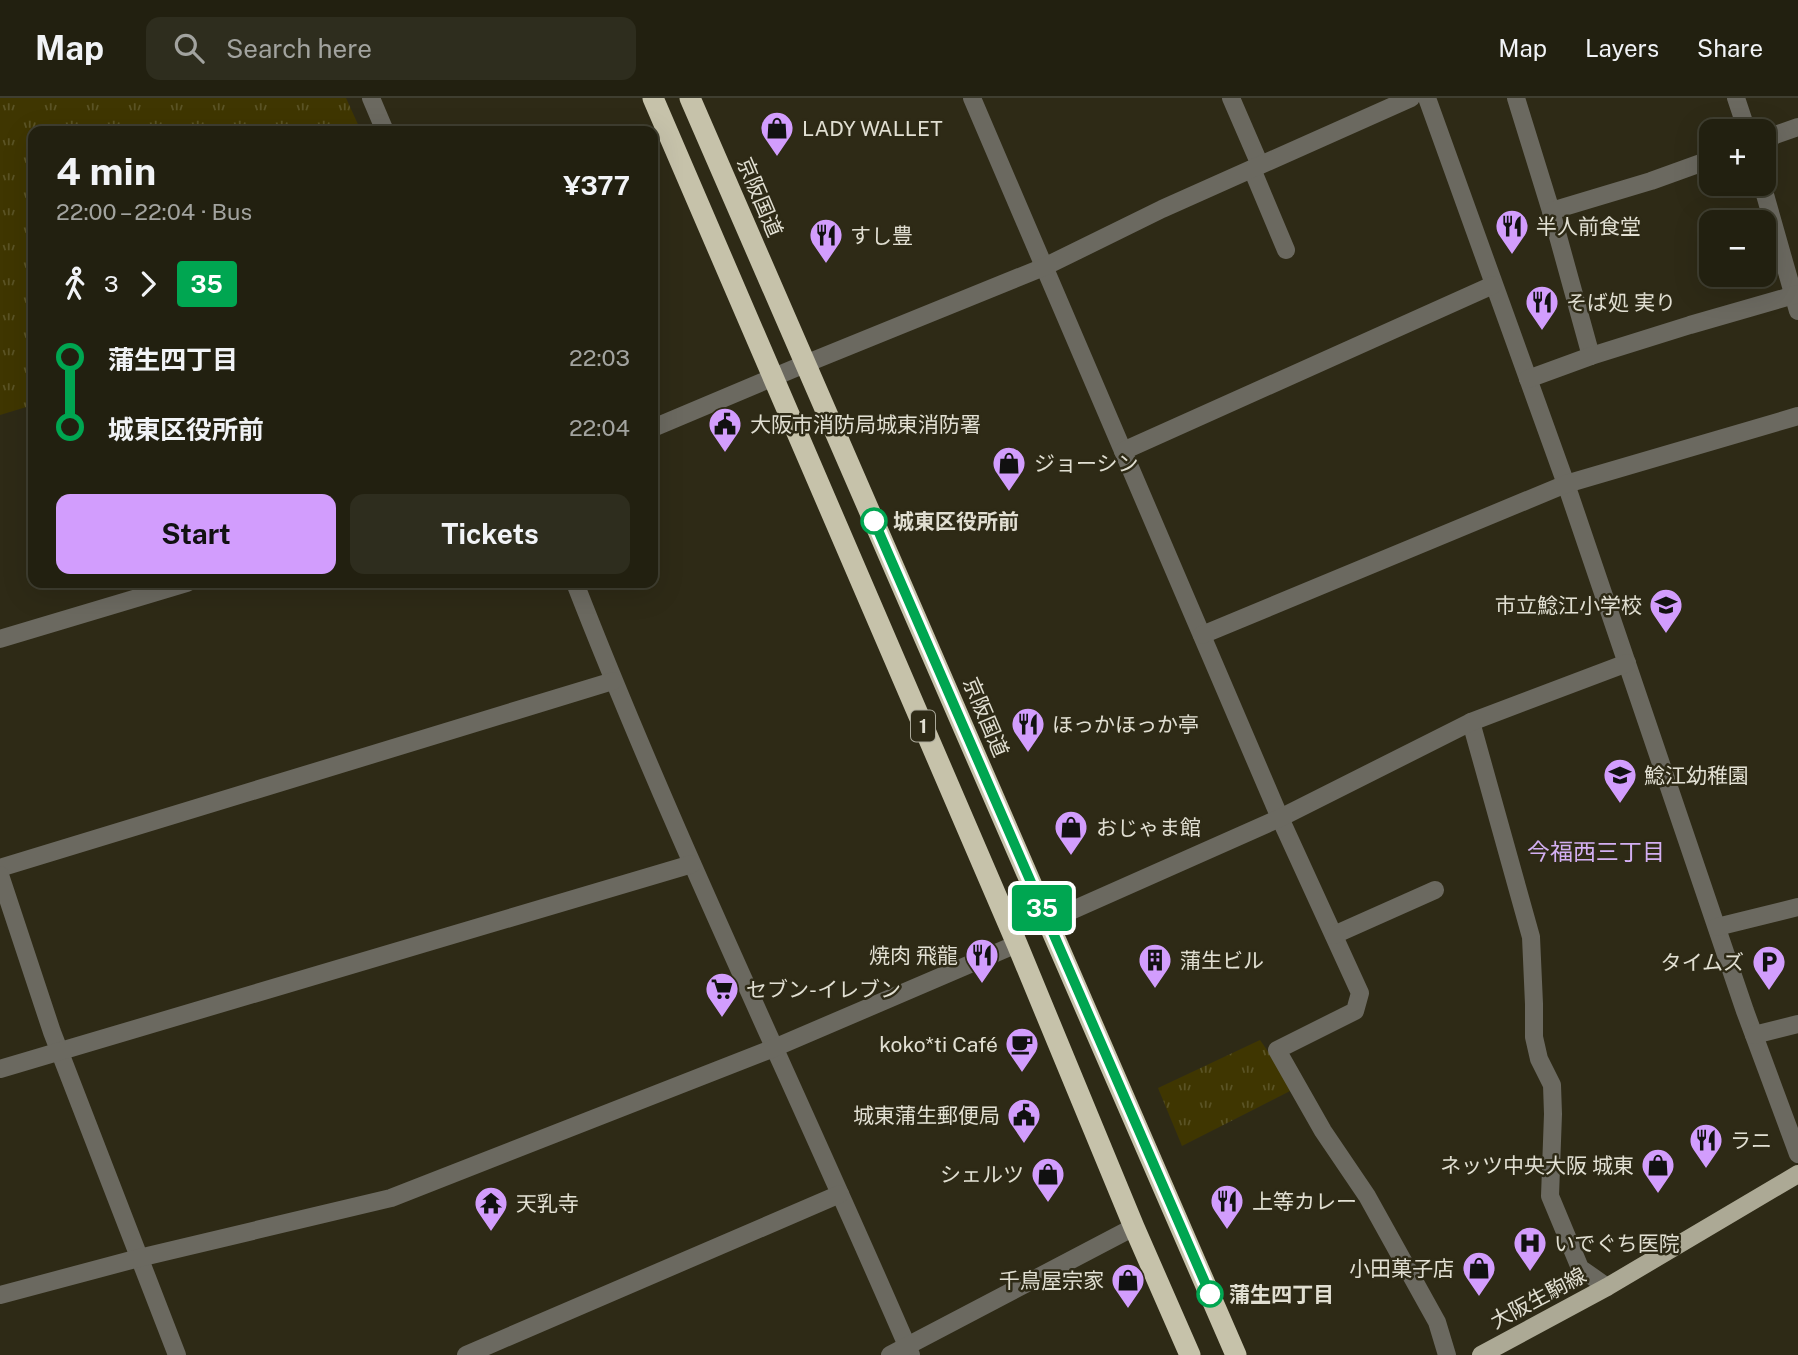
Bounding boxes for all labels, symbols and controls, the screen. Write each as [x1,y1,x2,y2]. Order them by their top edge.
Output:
search box [146,17,636,80]
text: Map [35,29,104,67]
icon: search [170,29,208,67]
text: Search here [226,33,372,64]
text: Map [1498,34,1547,62]
text: Layers [1585,34,1659,62]
text: Share [1697,34,1763,62]
shop icon: LADY WALLET [758,109,796,158]
place label: LADY WALLET [802,116,943,141]
map controls [1699,119,1776,287]
button: + [1699,119,1776,196]
text: 4 min [56,149,156,194]
street label: 京阪国道 [732,153,788,241]
text: ¥377 [563,170,630,201]
text: 22:00 – 22:04 · Bus [56,198,252,225]
restaurant icon: 半人前食堂 [1493,207,1531,256]
button: − [1699,210,1776,287]
place label: 半人前食堂 [1536,214,1641,239]
restaurant icon: すし豊 [807,216,845,265]
place label: すし豊 [850,223,913,248]
icon: walk [56,265,94,303]
icon: forward [129,265,167,303]
text: 3 [104,270,119,297]
text: 35 [191,270,223,298]
restaurant icon: そば処 実り [1523,283,1561,332]
place label: そば処 実り [1566,290,1676,315]
text: 蒲生四丁目 [108,344,238,375]
text: 22:03 [569,344,630,371]
public building icon: 大阪市消防局城東消防署 [706,405,744,454]
place label: 大阪市消防局城東消防署 [750,412,981,437]
text: 城東区役所前 [108,414,264,445]
text: 22:04 [569,414,630,441]
shop icon: ジョーシン [990,444,1028,493]
place label: ジョーシン [1034,451,1139,476]
button: Start [56,494,336,574]
button: Tickets [350,494,630,574]
marker: 城東区役所前 [861,508,887,534]
place label: 城東区役所前 [893,509,1019,534]
school or university icon: 市立鯰江小学校 [1647,586,1685,635]
place label: 市立鯰江小学校 [1495,593,1642,618]
street label: 京阪国道 [958,673,1014,761]
restaurant icon: ほっかほっか亭 [1009,705,1047,754]
road number: 1 [911,710,935,741]
place label: ほっかほっか亭 [1052,712,1199,737]
school or university icon: 鯰江幼稚園 [1601,756,1639,805]
place label: 鯰江幼稚園 [1644,763,1749,788]
shop icon: おじゃま館 [1052,808,1090,857]
place label: おじゃま館 [1096,815,1201,840]
district label: 今福西三丁目 [1527,838,1665,865]
line badge: 35 [1010,885,1074,931]
text: 35 [1026,894,1058,922]
restaurant icon: 焼肉 飛龍 [963,936,1001,985]
building icon: 蒲生ビル [1136,941,1174,990]
place label: 焼肉 飛龍 [869,943,958,968]
parking icon: タイムズ [1750,943,1788,992]
place label: 蒲生ビル [1180,948,1264,973]
place label: タイムズ [1660,950,1744,975]
supermarket icon: セブン-イレブン [703,970,741,1019]
place label: セブン-イレブン [746,977,901,1002]
cafe icon: koko*ti Café [1003,1025,1041,1074]
place label: koko*ti Café [879,1032,998,1057]
public building icon: 城東蒲生郵便局 [1005,1096,1043,1145]
place label: 城東蒲生郵便局 [853,1103,1000,1128]
restaurant icon: ラニ [1687,1121,1725,1170]
place label: ラニ [1730,1128,1772,1153]
shop icon: ネッツ中央大阪 城東 [1639,1146,1677,1195]
place label: ネッツ中央大阪 城東 [1440,1153,1634,1178]
shop icon: シェルツ [1029,1155,1067,1204]
place label: シェルツ [940,1162,1024,1187]
restaurant icon: 上等カレー [1208,1182,1246,1231]
temple icon: 天乳寺 [472,1184,510,1233]
place label: 上等カレー [1252,1189,1357,1214]
place label: 天乳寺 [516,1191,579,1216]
hospital icon: いでぐち医院 [1511,1224,1549,1273]
place label: いでぐち医院 [1554,1231,1680,1256]
shop icon: 小田菓子店 [1460,1249,1498,1298]
place label: 小田菓子店 [1349,1256,1454,1281]
shop icon: 千鳥屋宗家 [1109,1261,1147,1310]
street label: 大阪生駒線 [1486,1262,1590,1334]
place label: 千鳥屋宗家 [999,1268,1104,1293]
marker: 蒲生四丁目 [1197,1281,1223,1307]
place label: 蒲生四丁目 [1229,1282,1334,1307]

